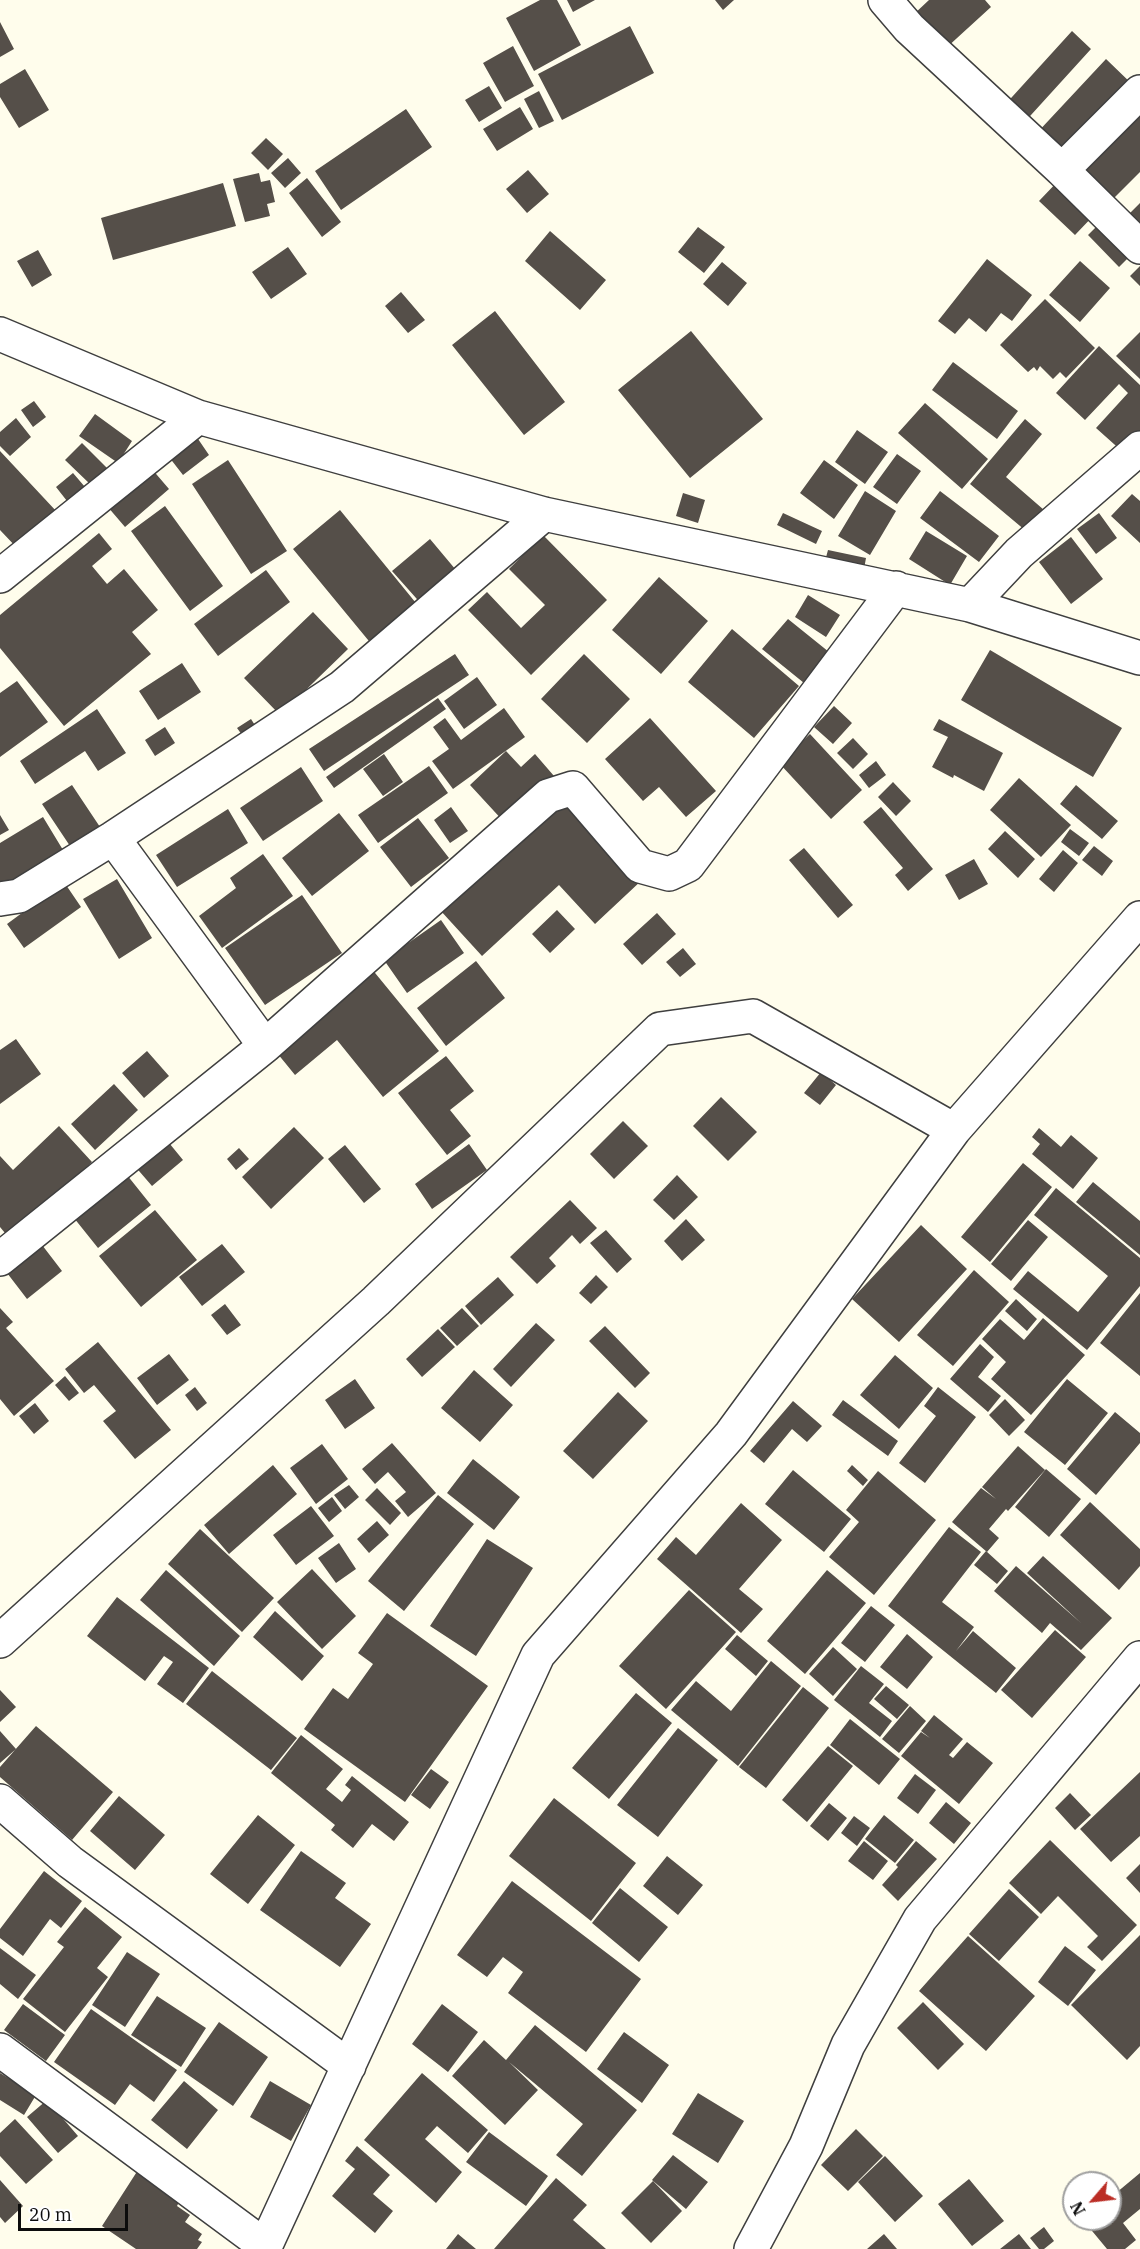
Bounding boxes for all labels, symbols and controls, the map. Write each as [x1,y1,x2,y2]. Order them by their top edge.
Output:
north arrow [1062,2171,1122,2231]
scale bar [21,2192,130,2230]
text: N [1066,2198,1090,2219]
text: 20 m [29,2203,72,2226]

